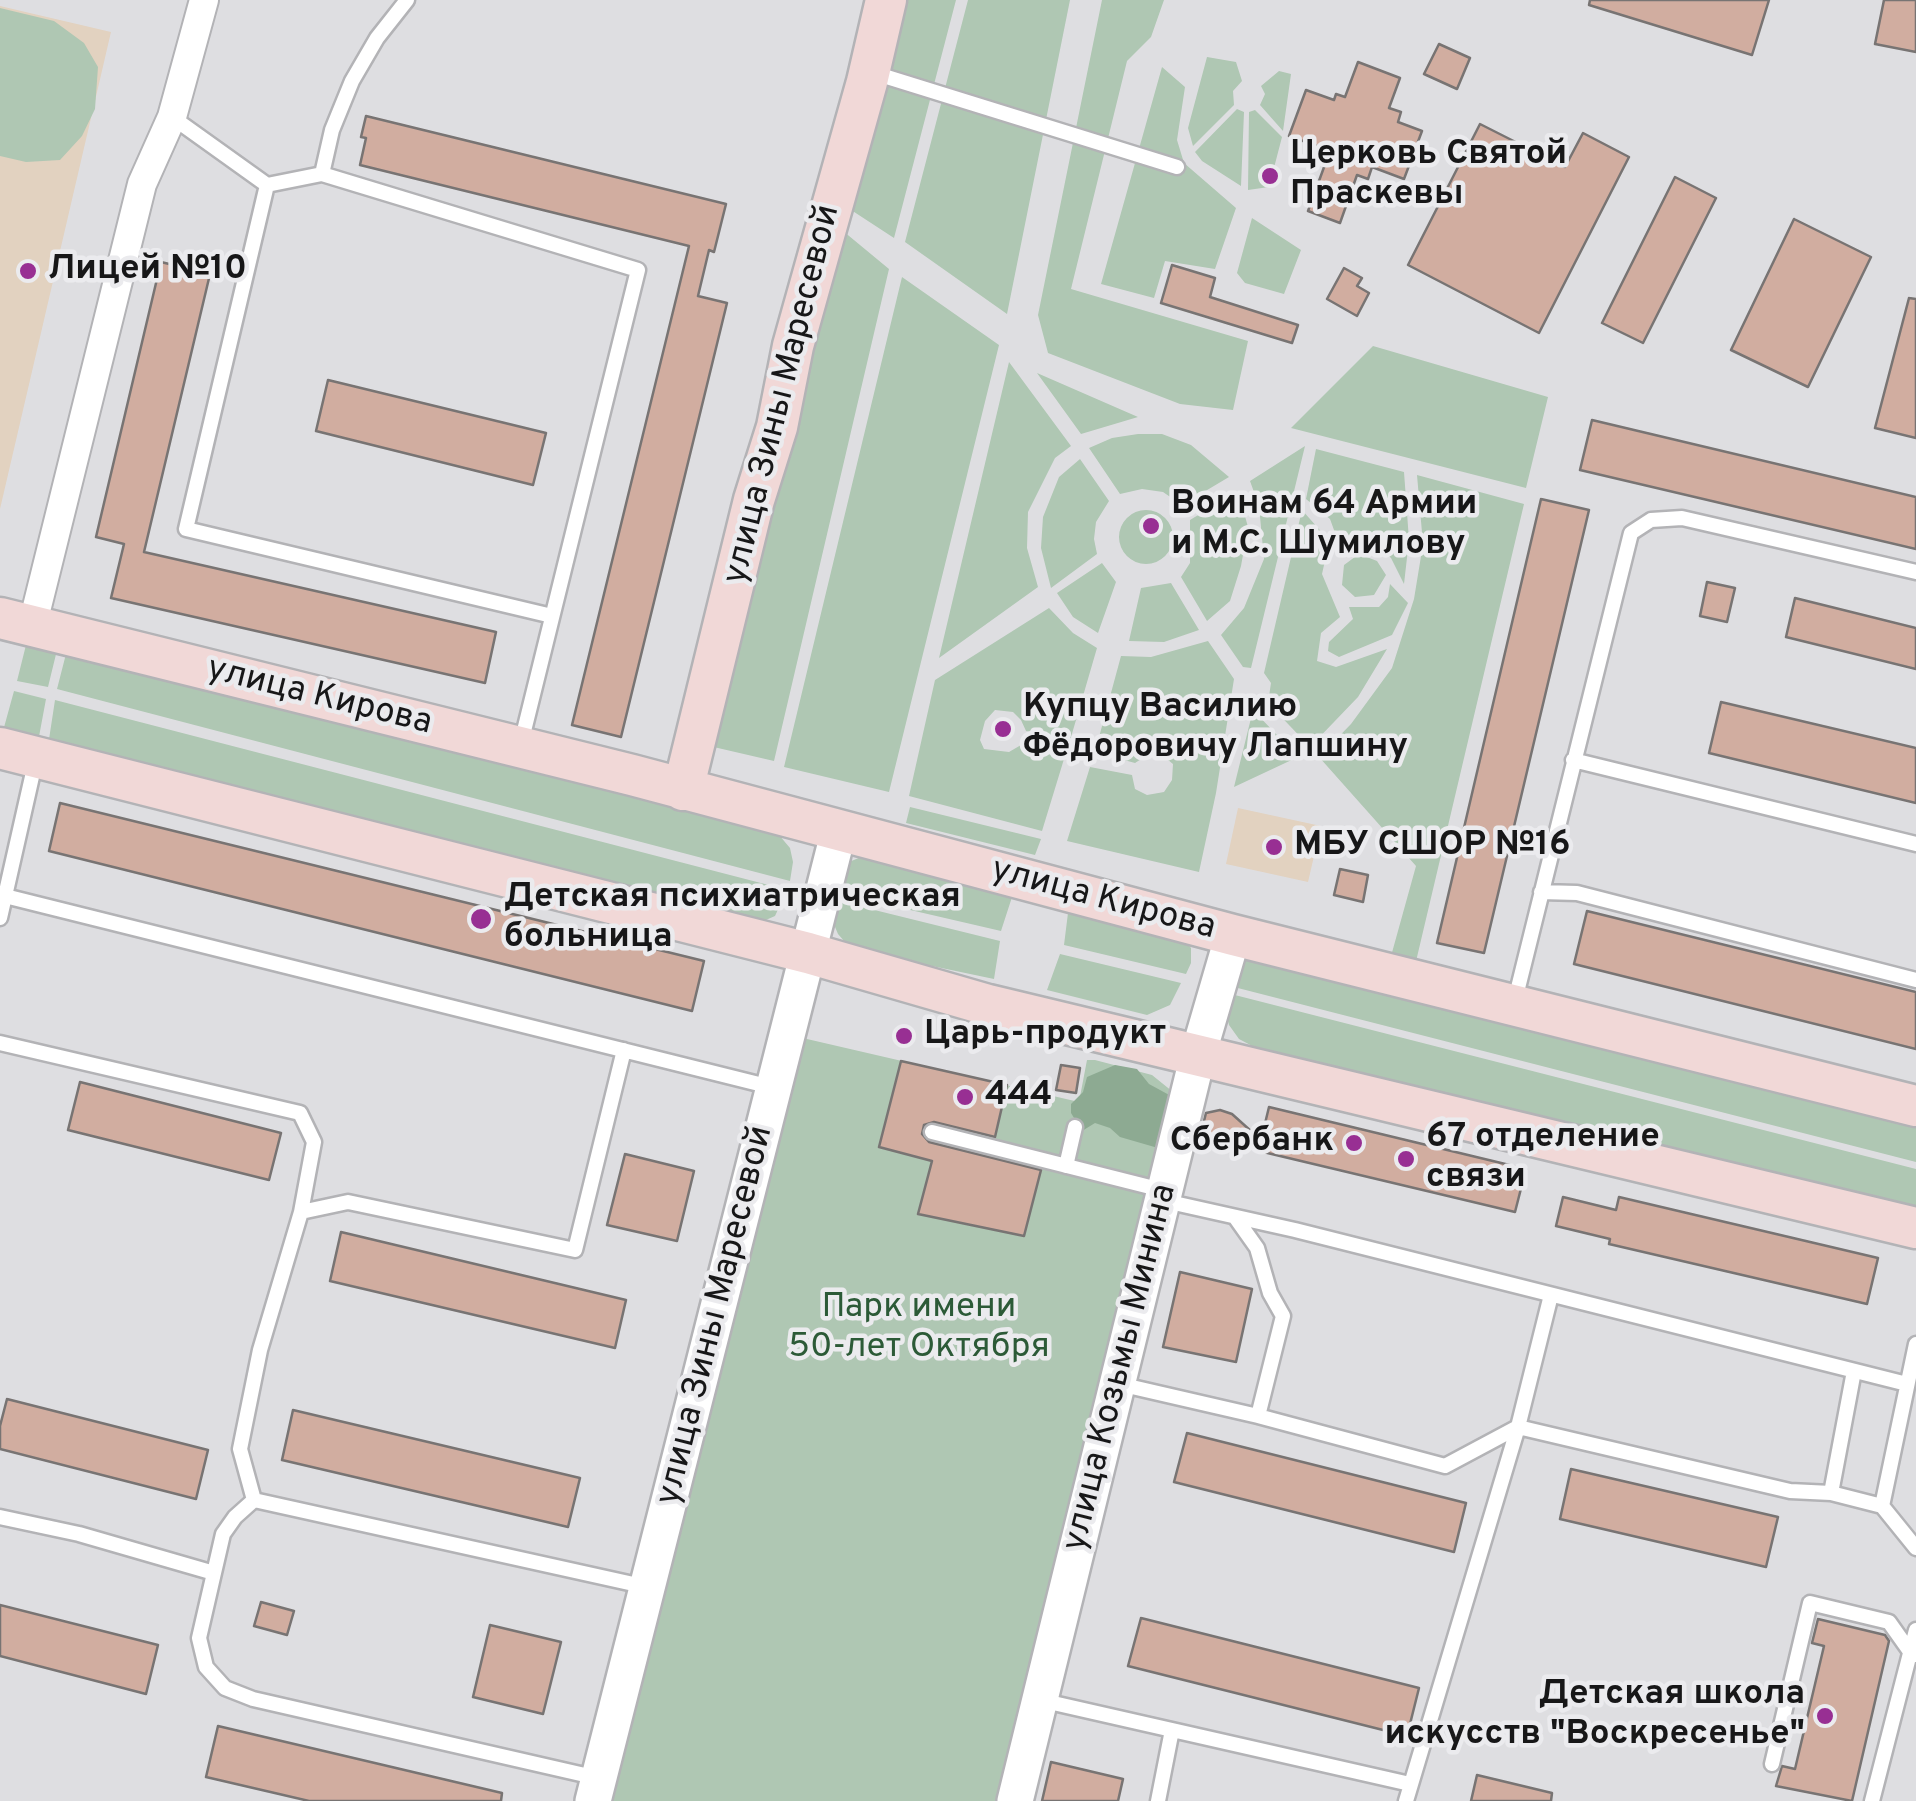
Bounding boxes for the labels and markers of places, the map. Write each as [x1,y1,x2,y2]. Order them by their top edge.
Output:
place label: Церковь Святой Праскевы [1290,135,1567,217]
marker: Церковь Святой Праскевы [1259,165,1281,187]
place label: Лицей №10 [48,250,247,292]
marker: Лицей №10 [17,260,39,282]
place label: Воинам 64 Армии и М.С. Шумилову [1171,485,1477,567]
marker: Воинам 64 Армии и М.С. Шумилову [1140,515,1162,537]
place label: Купцу Василию Фёдоровичу Лапшину [1023,688,1408,770]
marker: Купцу Василию Фёдоровичу Лапшину [992,718,1014,740]
place label: МБУ СШОР №16 [1294,826,1570,868]
marker: МБУ СШОР №16 [1263,836,1285,858]
place label: Детская психиатрическая больница [504,878,961,960]
marker: Детская психиатрическая больница [468,906,494,932]
place label: Царь-продукт [924,1015,1166,1057]
marker: Царь-продукт [893,1025,915,1047]
place label: 444 [985,1076,1052,1118]
marker: 444 [954,1086,976,1108]
place label: 67 отделение связи [1426,1118,1660,1200]
place label: Сбербанк [1170,1122,1334,1164]
marker: Сбербанк [1343,1132,1365,1154]
marker: 67 отделение связи [1395,1148,1417,1170]
place label: Детская школа искусств "Воскресенье" [1385,1675,1805,1757]
marker: Детская школа искусств "Воскресенье" [1814,1705,1836,1727]

